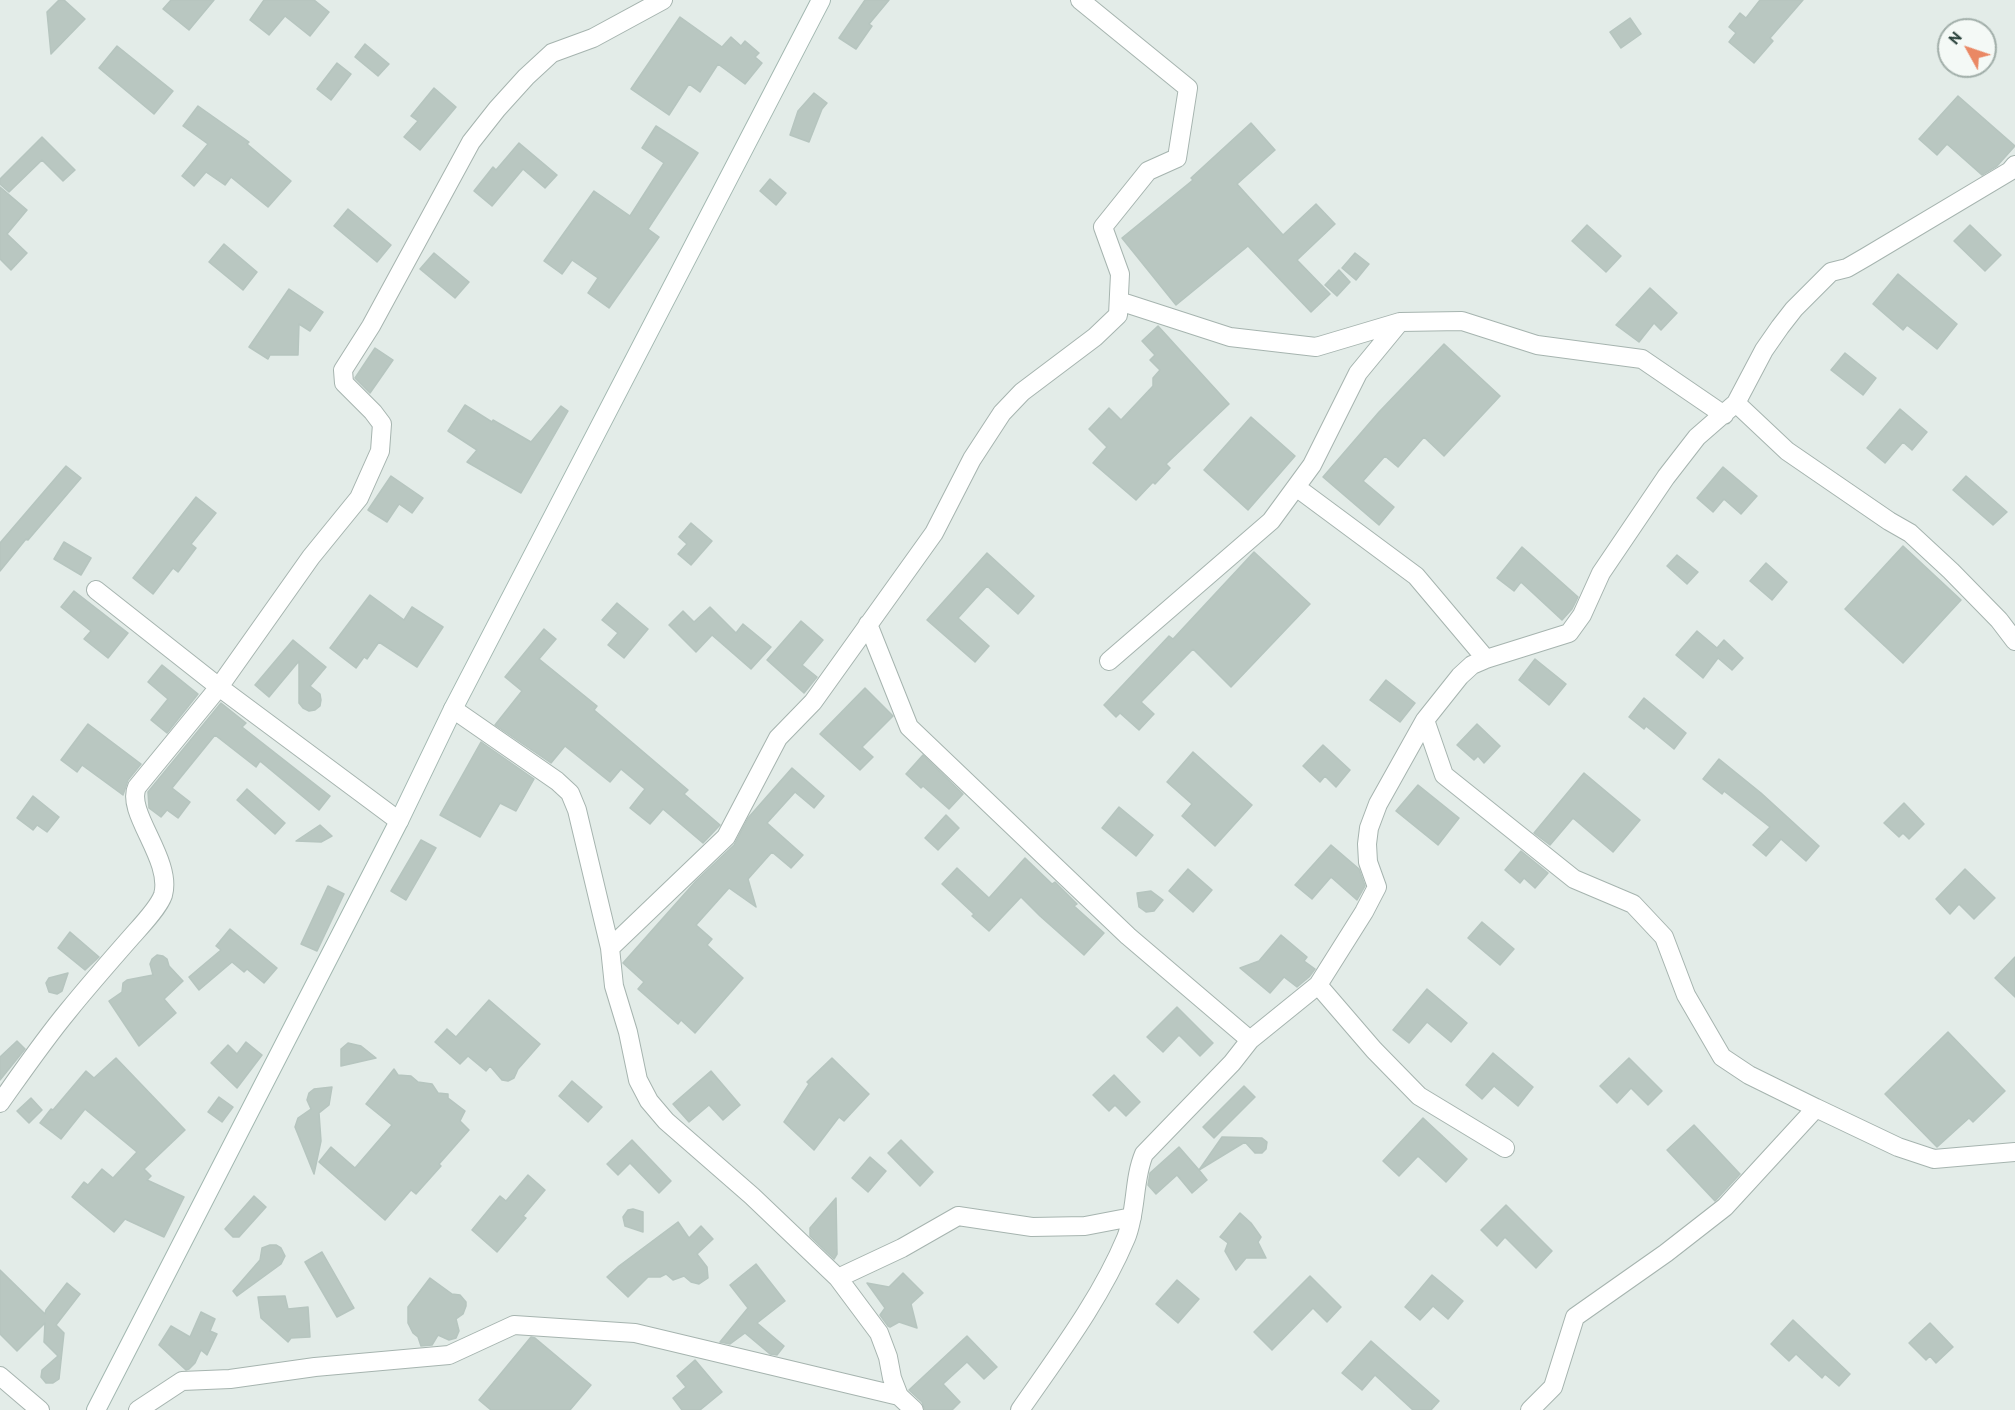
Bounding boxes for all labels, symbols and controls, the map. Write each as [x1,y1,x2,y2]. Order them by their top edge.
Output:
north arrow [1937,18,1997,78]
text: N [1944,27,1966,48]

